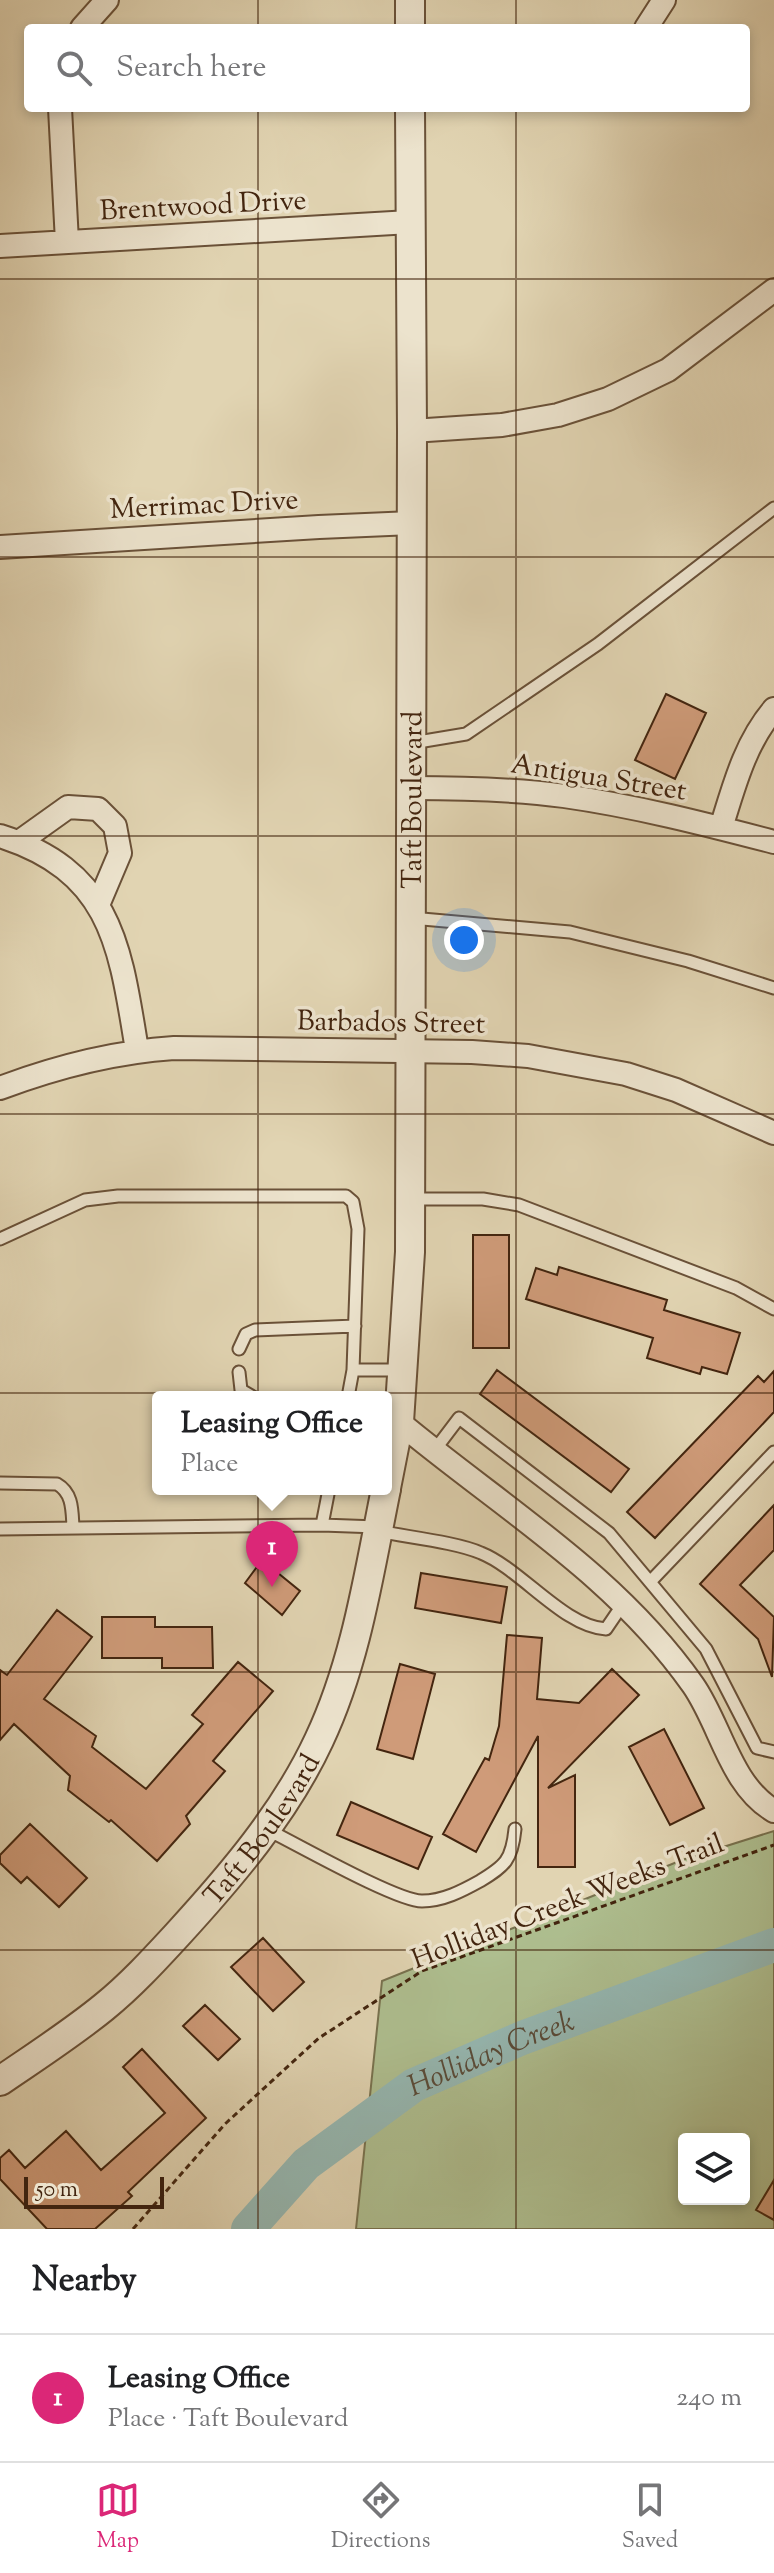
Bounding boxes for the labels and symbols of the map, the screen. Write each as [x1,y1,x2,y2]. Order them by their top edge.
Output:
street label: Brentwood Drive [99,182,308,232]
street label: Merrimac Drive [109,481,300,531]
street label: Taft Boulevard [394,710,434,889]
street label: Antigua Street [508,745,690,813]
your location [444,920,484,960]
street label: Barbados Street [296,1002,486,1046]
pin: 1 [246,1521,298,1587]
street label: Taft Boulevard [195,1747,332,1915]
street label: Holliday Creek Weeks Trail [406,1825,730,1981]
water label: Holliday Creek [401,2002,581,2109]
scale bar [24,2173,164,2209]

